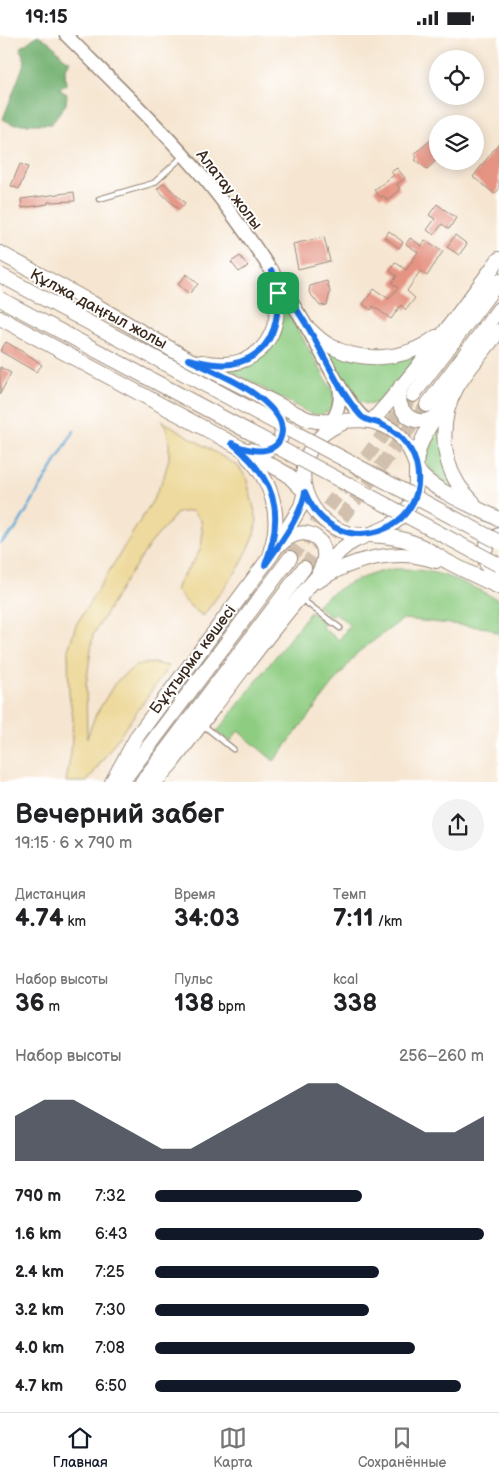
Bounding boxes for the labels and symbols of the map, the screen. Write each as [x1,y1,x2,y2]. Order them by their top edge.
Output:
street label: Алатау жолы [191,145,266,234]
street label: Құлжа даңғыл жолы [27,265,170,353]
pin [257,272,299,314]
street label: Бұқтырма көшесі [146,602,240,718]

